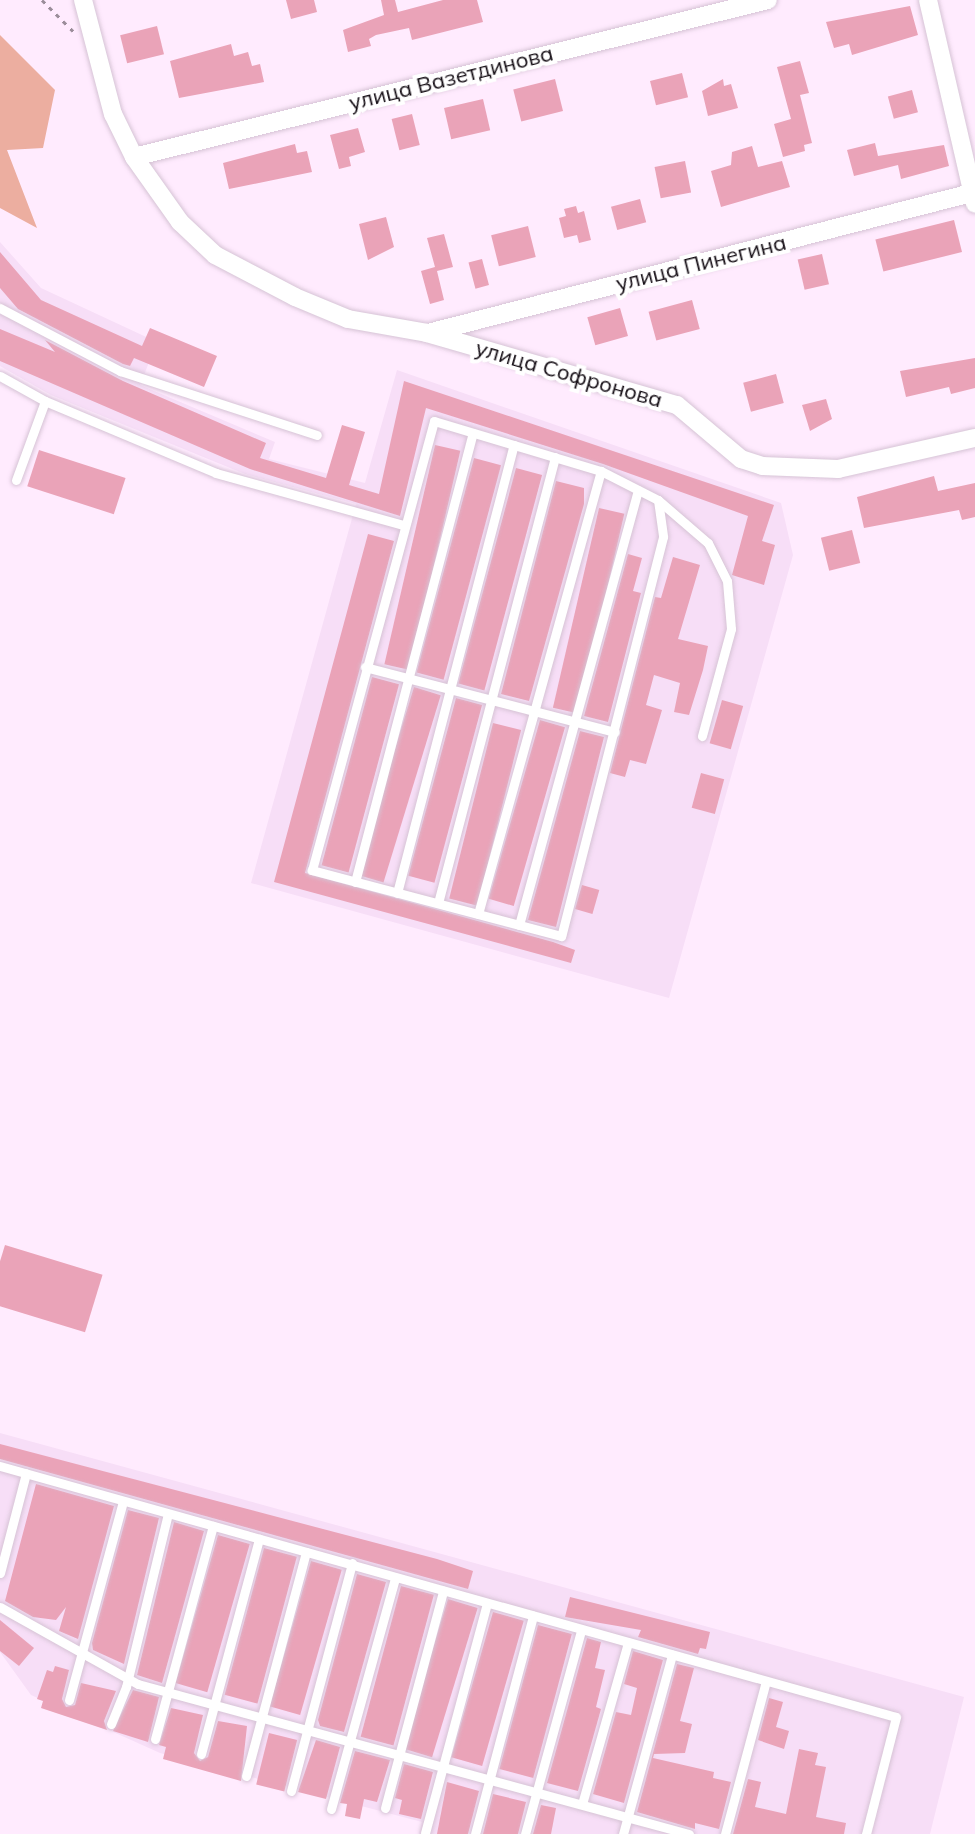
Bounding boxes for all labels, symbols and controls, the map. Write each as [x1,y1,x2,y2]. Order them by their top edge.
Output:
street label: улица Вазетдинова [346,40,556,116]
street label: улица Пинегина [613,229,789,297]
street label: улица Софронова [472,335,666,413]

